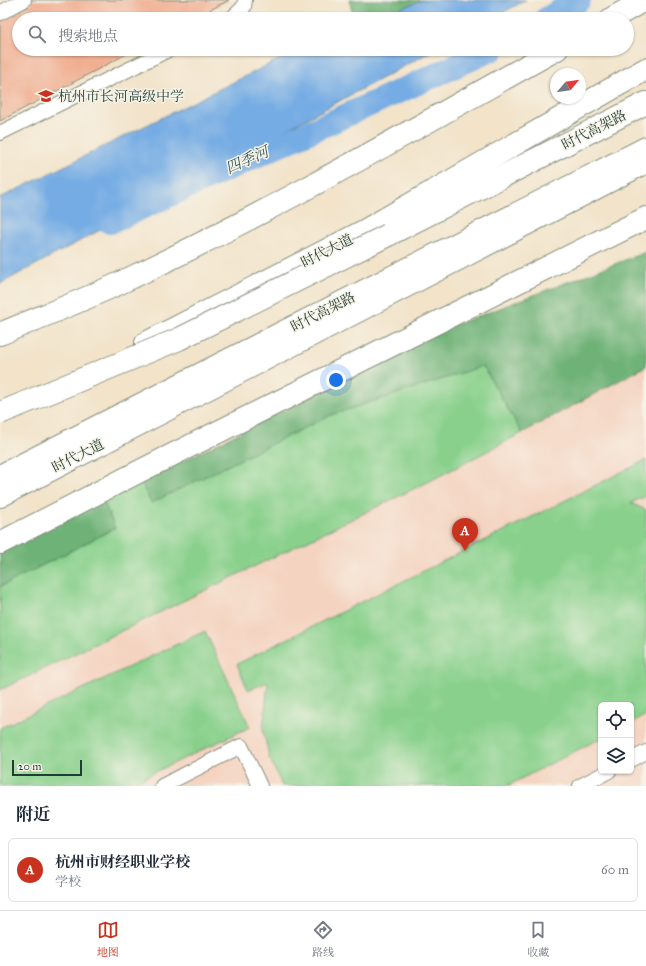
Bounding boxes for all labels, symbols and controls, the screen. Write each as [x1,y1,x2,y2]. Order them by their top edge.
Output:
search box [12,12,634,56]
icon: search [26,23,48,45]
text: 搜索地点 [58,27,118,45]
north arrow [550,68,586,104]
school or university icon: 杭州市长河高级中学 [37,87,55,105]
place label: 杭州市长河高级中学 [58,88,184,105]
street label: 时代高架路 [559,107,629,153]
water label: 四季河 [223,141,274,177]
street label: 时代大道 [298,231,356,271]
street label: 时代高架路 [288,289,358,335]
your location [326,370,346,390]
street label: 时代大道 [49,436,107,476]
pin: A [452,518,478,551]
map controls [598,702,634,774]
button: locate [598,702,634,738]
button: layers [598,738,634,774]
scale bar [12,758,82,777]
text: 20 m [18,760,41,773]
text: 附近 [16,804,50,825]
text: 杭州市财经职业学校 [55,853,190,871]
text: A [26,862,34,878]
text: 60 m [601,862,629,878]
text: 学校 [55,874,81,890]
tab: 地图 [97,919,119,959]
tab: 路线 [312,919,334,959]
tab: 收藏 [527,919,549,959]

